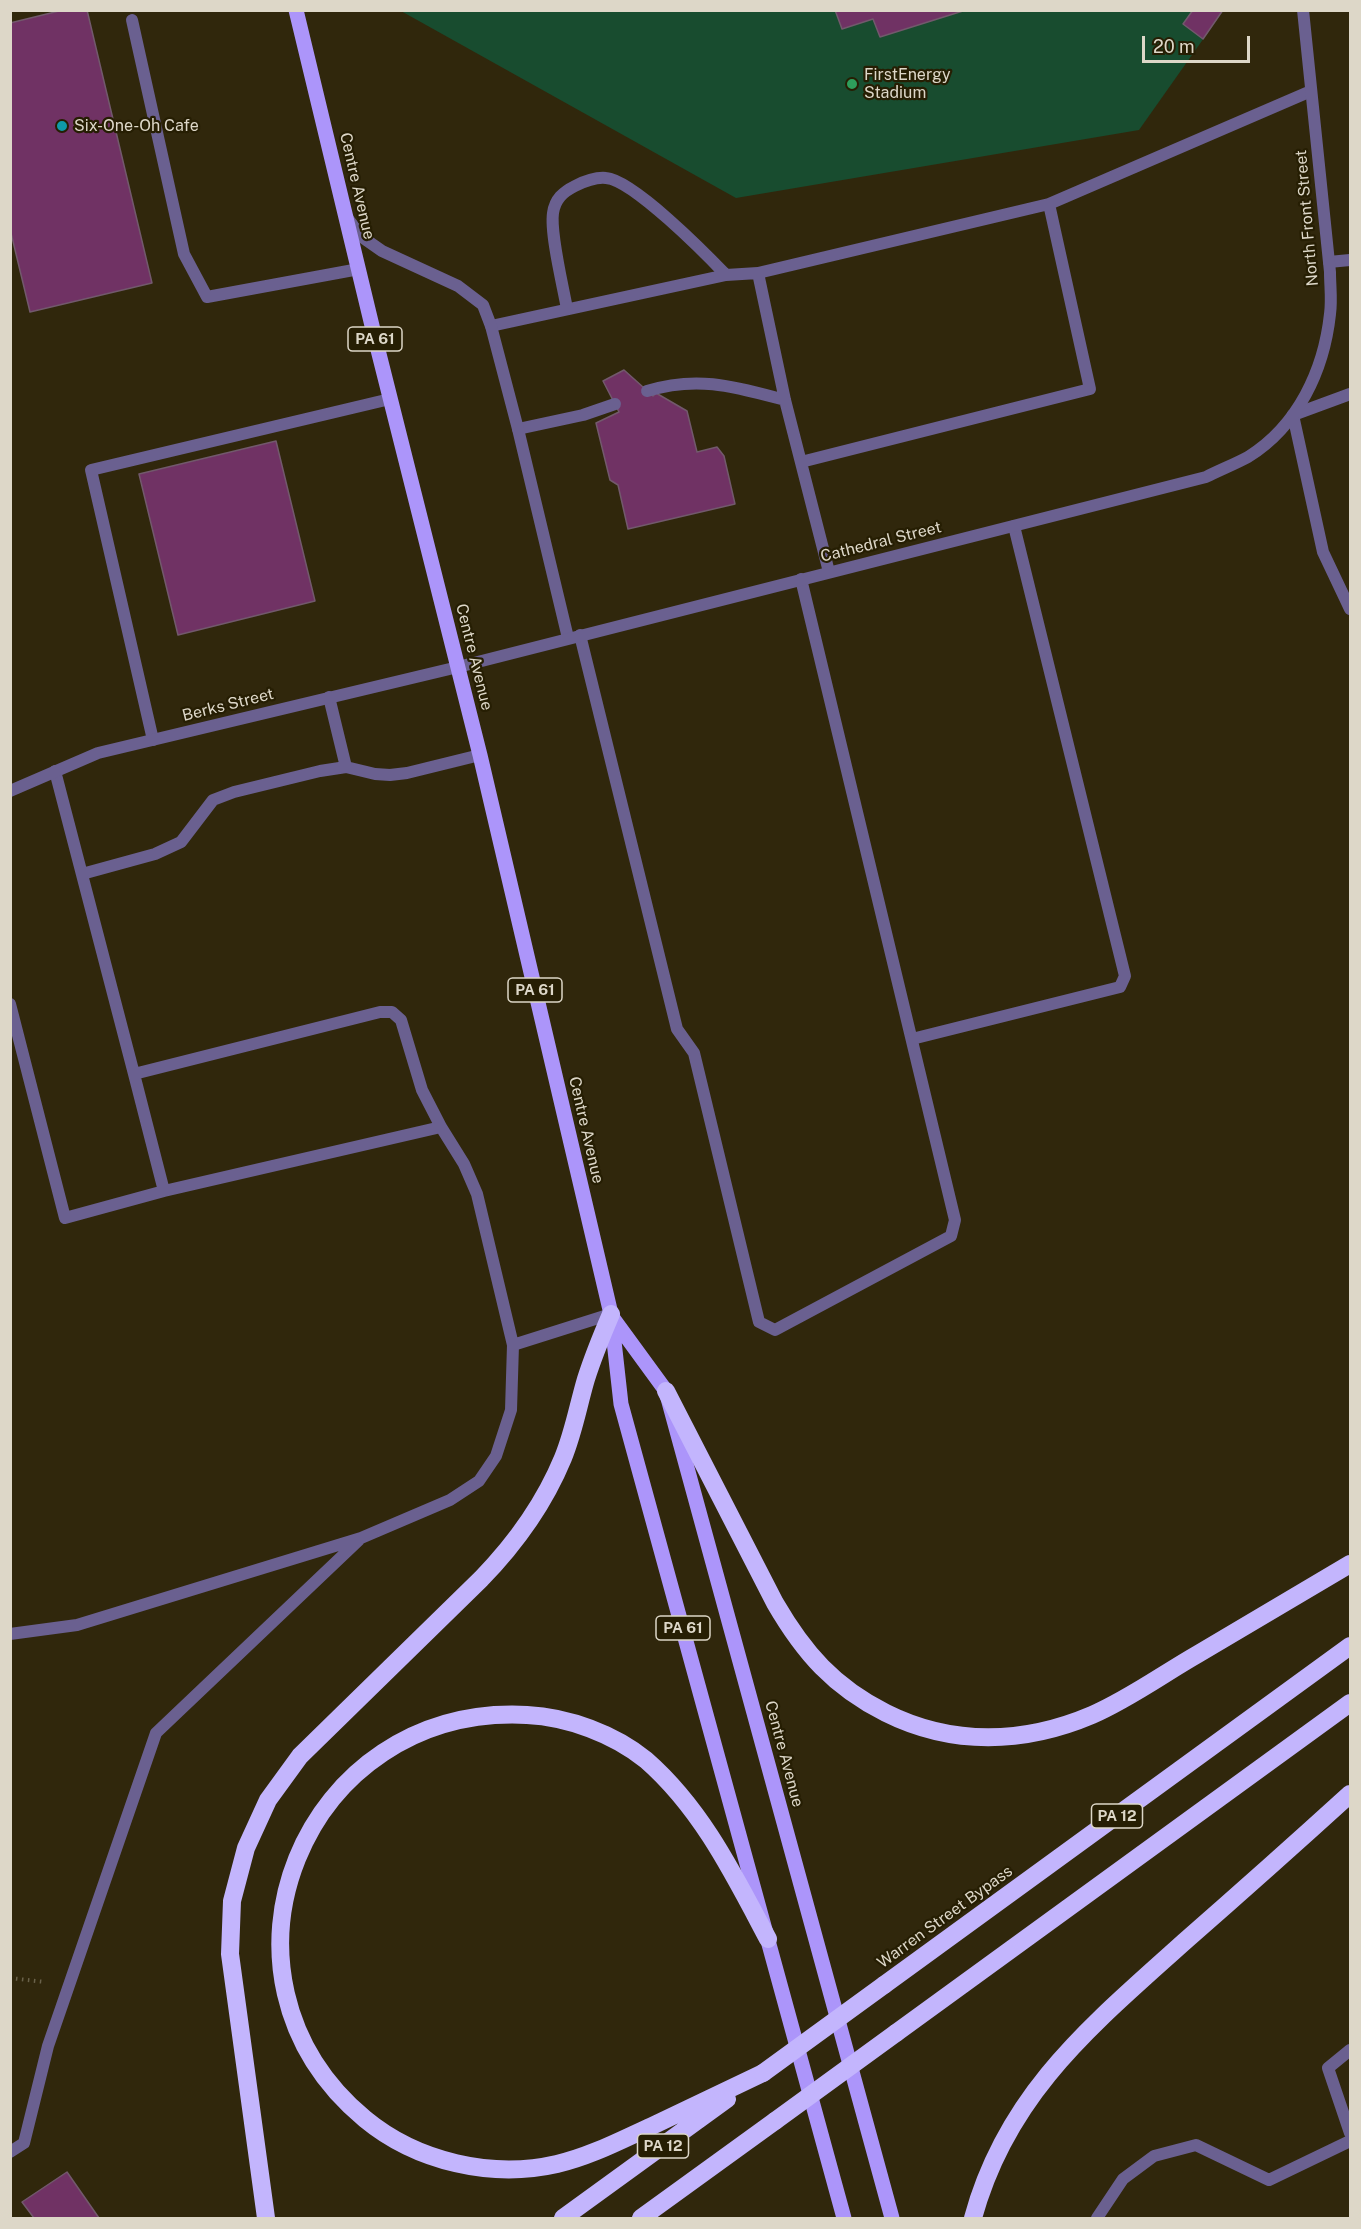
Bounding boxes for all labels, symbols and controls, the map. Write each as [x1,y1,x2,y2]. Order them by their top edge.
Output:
scale bar [1145,24,1253,62]
text: 20 m [1153,36,1195,57]
place label: FirstEnergy Stadium [864,65,950,103]
marker: FirstEnergy Stadium [845,77,859,91]
place label: Six-One-Oh Cafe [74,116,199,136]
marker: Six-One-Oh Cafe [55,119,69,133]
street label: Centre Avenue [335,131,379,241]
street label: North Front Street [1291,149,1323,287]
road number: PA 61 [348,327,402,351]
street label: Cathedral Street [819,518,943,566]
street label: Centre Avenue [451,602,497,712]
street label: Berks Street [180,684,276,726]
road number: PA 61 [508,978,562,1002]
street label: Centre Avenue [564,1075,608,1185]
road number: PA 61 [656,1616,710,1640]
street label: Centre Avenue [761,1699,807,1809]
road number: PA 12 [1092,1804,1142,1828]
street label: Warren Street Bypass [874,1862,1016,1972]
road number: PA 12 [638,2134,688,2158]

